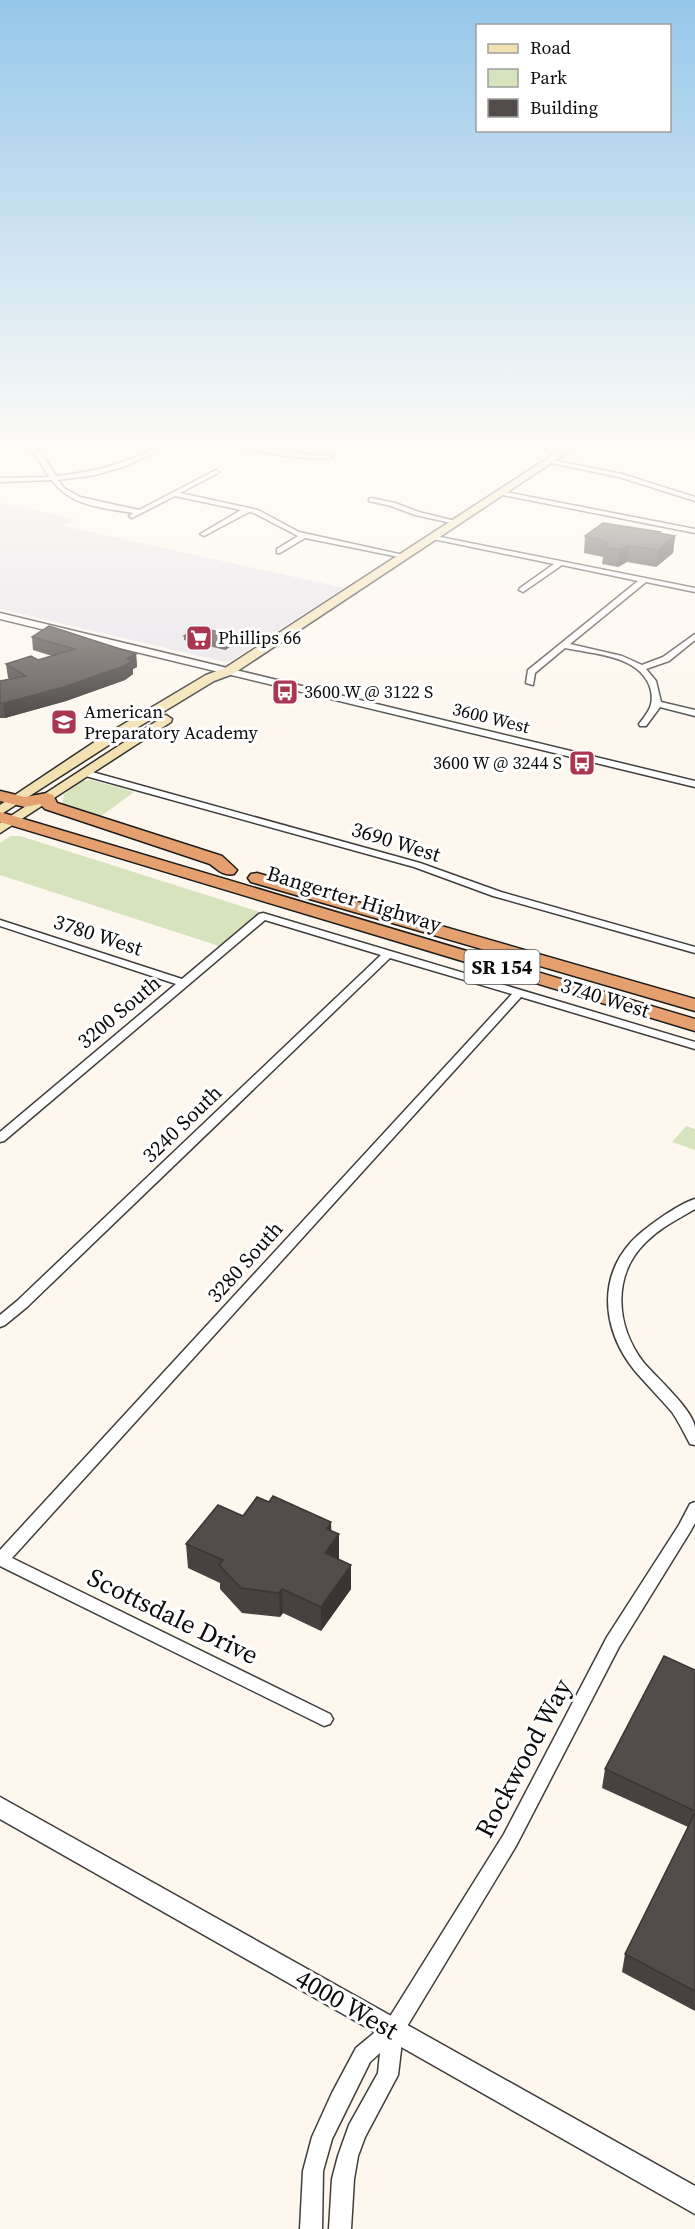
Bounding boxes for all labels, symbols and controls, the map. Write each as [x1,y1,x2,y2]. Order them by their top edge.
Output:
legend [476,24,671,132]
text: Road [530,35,571,60]
text: Park [530,65,567,90]
text: Building [530,95,598,120]
supermarket icon: Phillips 66 [184,623,214,653]
place label: Phillips 66 [218,625,301,650]
bus stop icon: 3600 W @ 3122 S [270,677,300,707]
place label: 3600 W @ 3122 S [304,679,433,704]
street label: 3600 West [450,696,532,739]
place label: American Preparatory Academy [84,699,259,745]
school or university icon: American Preparatory Academy [49,707,79,737]
bus stop icon: 3600 W @ 3244 S [567,748,597,778]
place label: 3600 W @ 3244 S [433,750,562,775]
street label: 3690 West [348,814,444,869]
street label: Bangerter Highway [263,858,445,939]
street label: 3780 West [50,907,146,963]
road number: SR 154 [464,950,540,984]
street label: 3200 South [71,968,167,1055]
street label: 3740 West [557,970,653,1025]
street label: 3240 South [135,1078,228,1169]
street label: 3280 South [200,1215,289,1309]
street label: Scottsdale Drive [82,1559,264,1673]
street label: Rockwood Way [466,1672,580,1844]
street label: 4000 West [289,1960,406,2048]

